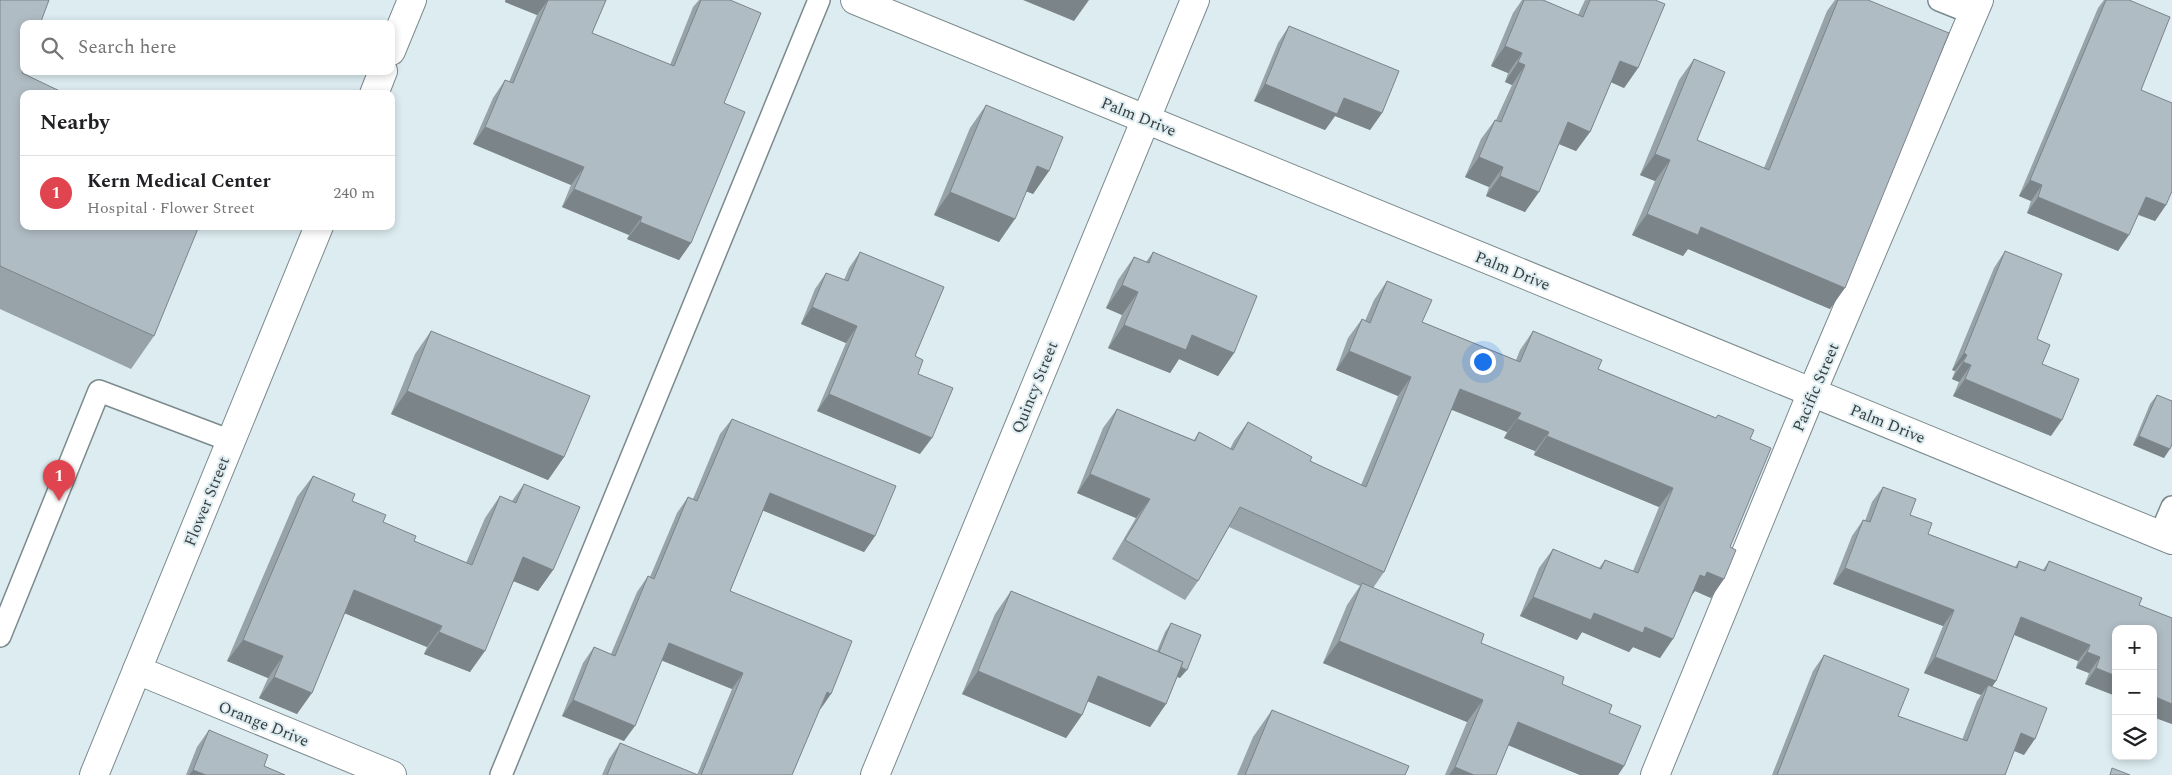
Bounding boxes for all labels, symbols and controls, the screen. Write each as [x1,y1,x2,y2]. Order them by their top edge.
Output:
search box [20,20,395,75]
text: Search here [78,33,177,62]
icon: search [38,34,66,62]
street label: Palm Drive [1097,91,1180,143]
text: Nearby [40,107,110,139]
text: Kern Medical Center [87,167,271,196]
text: 1 [52,181,60,205]
text: 240 m [333,181,375,205]
text: Hospital · Flower Street [87,196,255,220]
street label: Palm Drive [1471,245,1554,297]
street label: Quincy Street [1006,337,1064,437]
street label: Pacific Street [1786,339,1846,436]
your location [1470,349,1496,375]
street label: Palm Drive [1846,398,1929,450]
street label: Flower Street [178,453,236,550]
pin: 1 [43,460,75,501]
map controls [2112,625,2157,760]
button: + [2112,625,2157,670]
button: − [2112,670,2157,715]
street label: Orange Drive [215,695,313,753]
button: layers [2112,715,2157,760]

